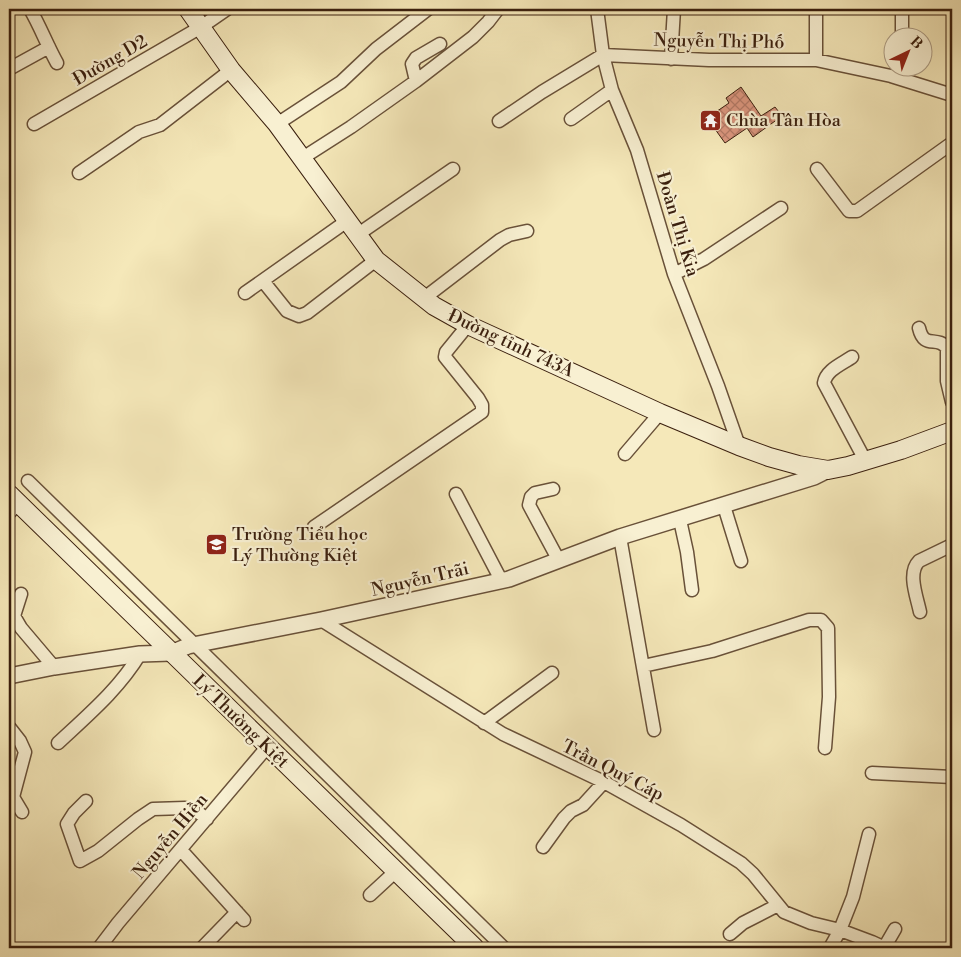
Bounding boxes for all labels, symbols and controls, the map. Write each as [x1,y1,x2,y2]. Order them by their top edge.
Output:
north arrow [884,28,934,78]
street label: Nguyễn Thị Phố [653,29,785,54]
street label: Đường D2 [69,30,152,91]
text: B [906,33,926,53]
temple icon: Chùa Tân Hòa [698,108,722,132]
place label: Chùa Tân Hòa [726,109,842,132]
street label: Đoàn Thị Kia [651,169,705,280]
street label: Đường tỉnh 743A [444,304,578,383]
place label: Trường Tiểu học Lý Thường Kiệt [232,523,368,567]
school or university icon: Trường Tiểu học Lý Thường Kiệt [204,532,228,556]
street label: Nguyễn Trãi [369,557,471,602]
street label: Lý Thường Kiệt [187,669,294,774]
street label: Trần Quý Cáp [558,735,668,806]
street label: Nguyễn Hiền [128,788,213,884]

